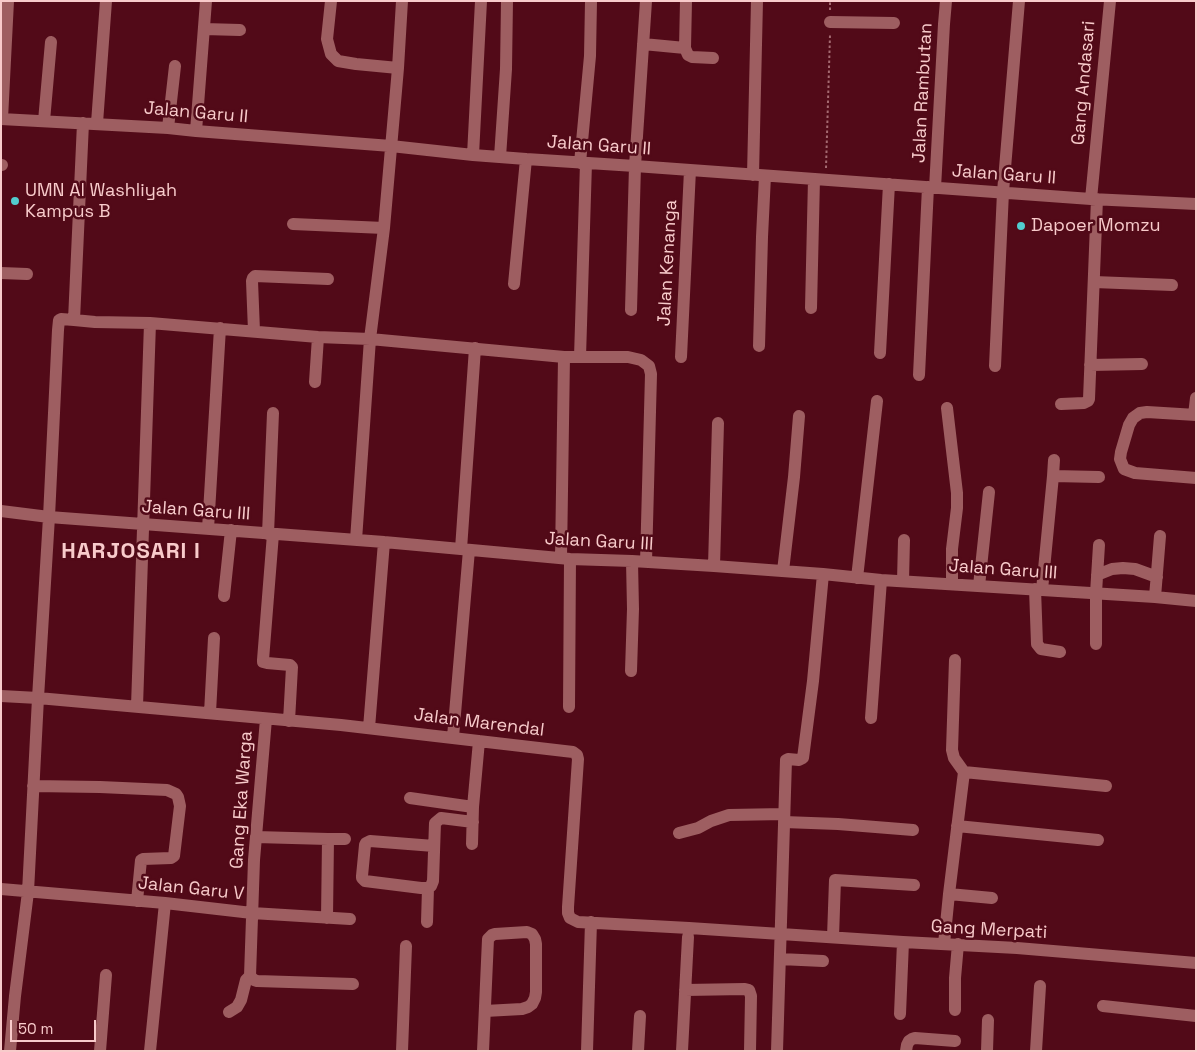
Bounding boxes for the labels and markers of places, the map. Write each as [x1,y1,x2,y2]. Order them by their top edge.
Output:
place label: UMN Al Washliyah Kampus B [25,180,177,222]
marker: UMN Al Washliyah Kampus B [9,195,21,207]
place label: Dapoer Momzu [1031,215,1161,237]
marker: Dapoer Momzu [1015,220,1027,232]

